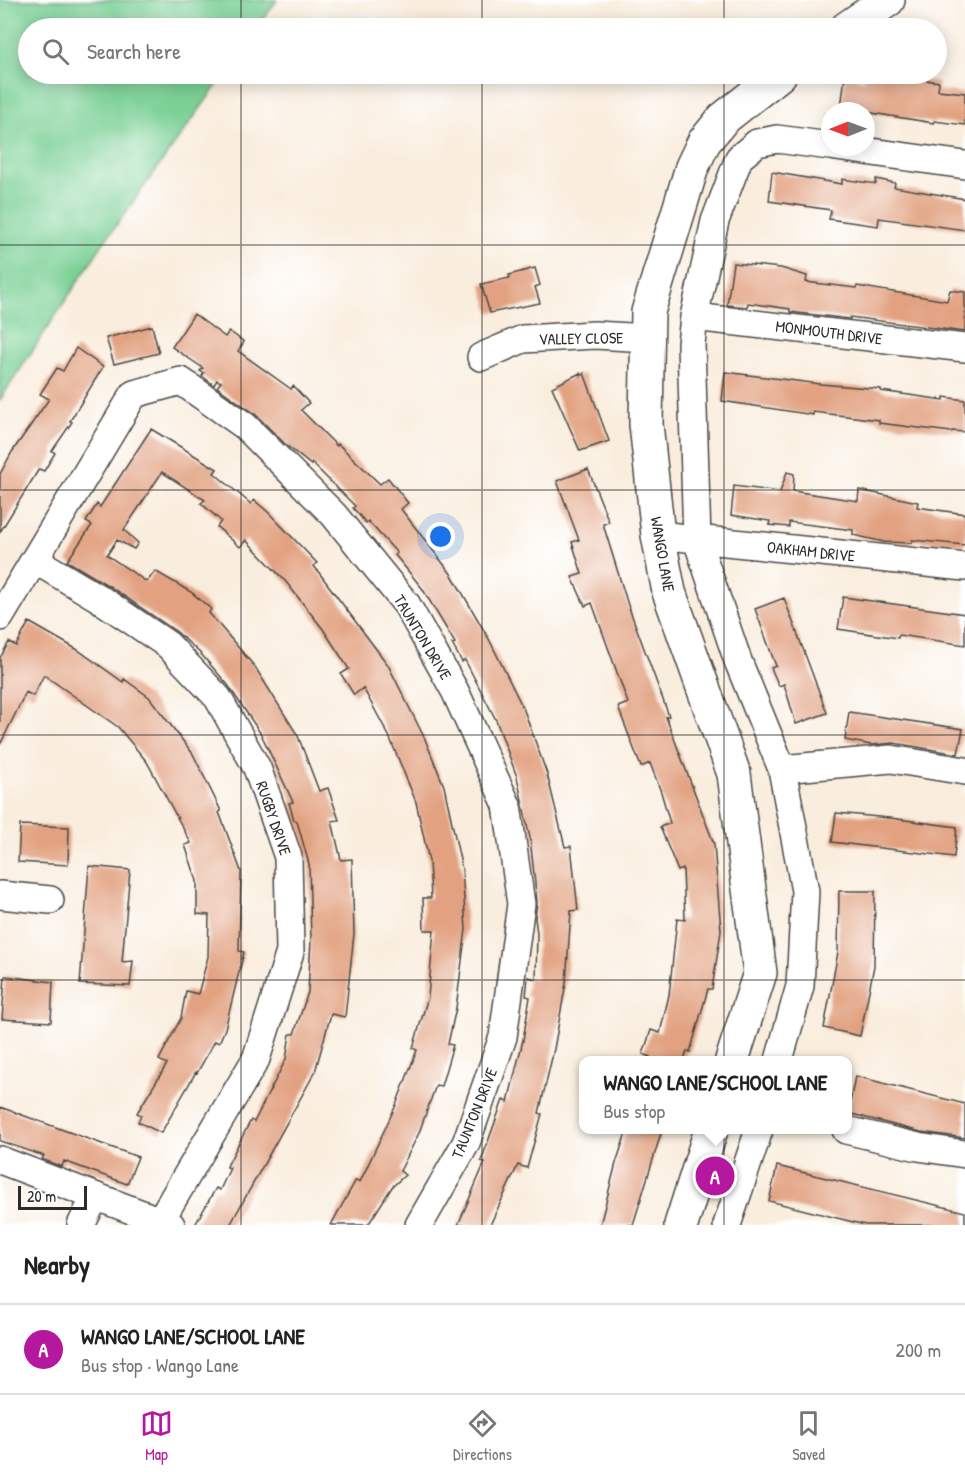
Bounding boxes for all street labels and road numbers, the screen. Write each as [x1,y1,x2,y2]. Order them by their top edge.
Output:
street label: MONMOUTH DRIVE [774,315,884,349]
street label: VALLEY CLOSE [539,326,623,350]
street label: WANGO LANE [646,515,680,593]
street label: OAKHAM DRIVE [766,535,856,567]
street label: TAUNTON DRIVE [389,590,457,684]
street label: RUGBY DRIVE [251,778,297,858]
street label: TAUNTON DRIVE [446,1064,502,1162]

